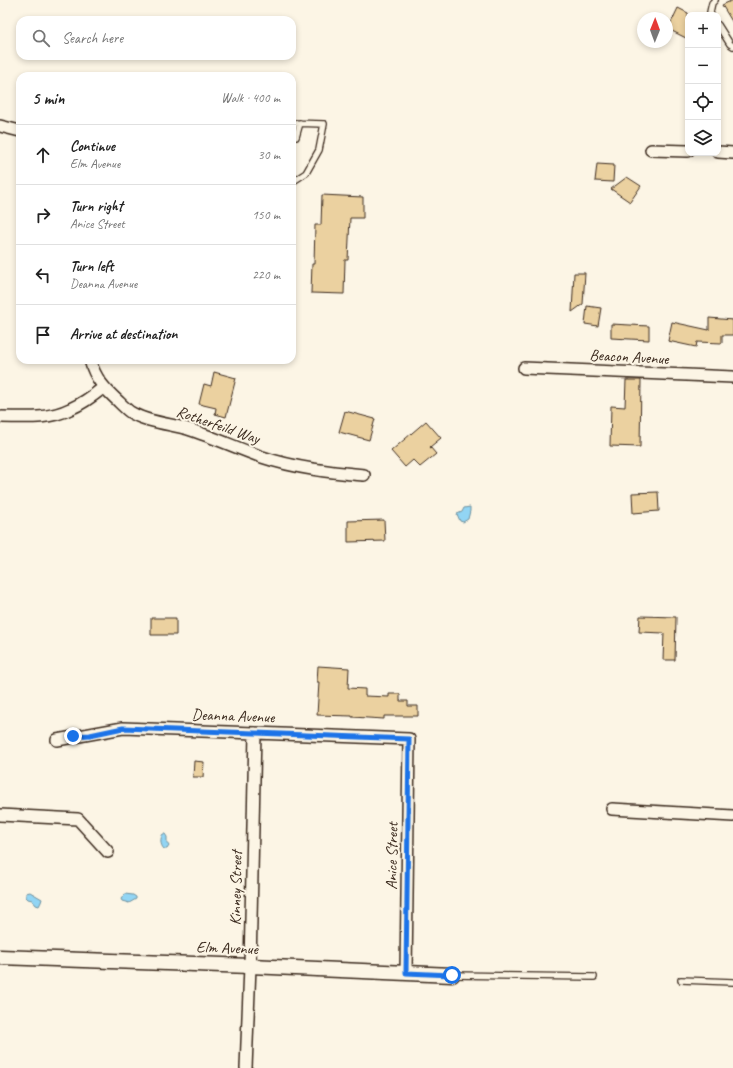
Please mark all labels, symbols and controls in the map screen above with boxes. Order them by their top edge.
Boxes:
north arrow [637,12,673,48]
map controls [685,12,721,156]
button: + [685,12,721,48]
search box [16,16,296,60]
icon: search [30,27,52,49]
text: Search here [62,29,123,48]
button: − [685,48,721,84]
button: locate [685,84,721,120]
text: 5 min [32,88,64,109]
text: Walk · 400 m [221,90,280,106]
button: layers [685,120,721,156]
text: Continue [70,137,115,156]
icon: ahead [32,144,54,166]
text: 30 m [258,147,280,163]
text: Elm Avenue [70,156,120,172]
text: Turn right [70,197,123,216]
icon: right [32,204,54,226]
text: 150 m [252,207,280,223]
text: Anice Street [70,216,125,232]
text: Turn left [70,257,113,276]
icon: left [32,264,54,286]
text: 220 m [252,267,280,283]
text: Deanna Avenue [70,276,137,292]
icon: arrive [32,324,54,346]
text: Arrive at destination [70,325,177,344]
street label: Beacon Avenue [589,345,671,369]
street label: Rotherfeild Way [174,401,264,449]
street label: Deanna Avenue [191,705,276,727]
route end [64,727,82,745]
street label: Anice Street [381,820,403,890]
street label: Kinney Street [225,848,247,926]
street label: Elm Avenue [196,937,260,959]
route start [443,966,461,984]

